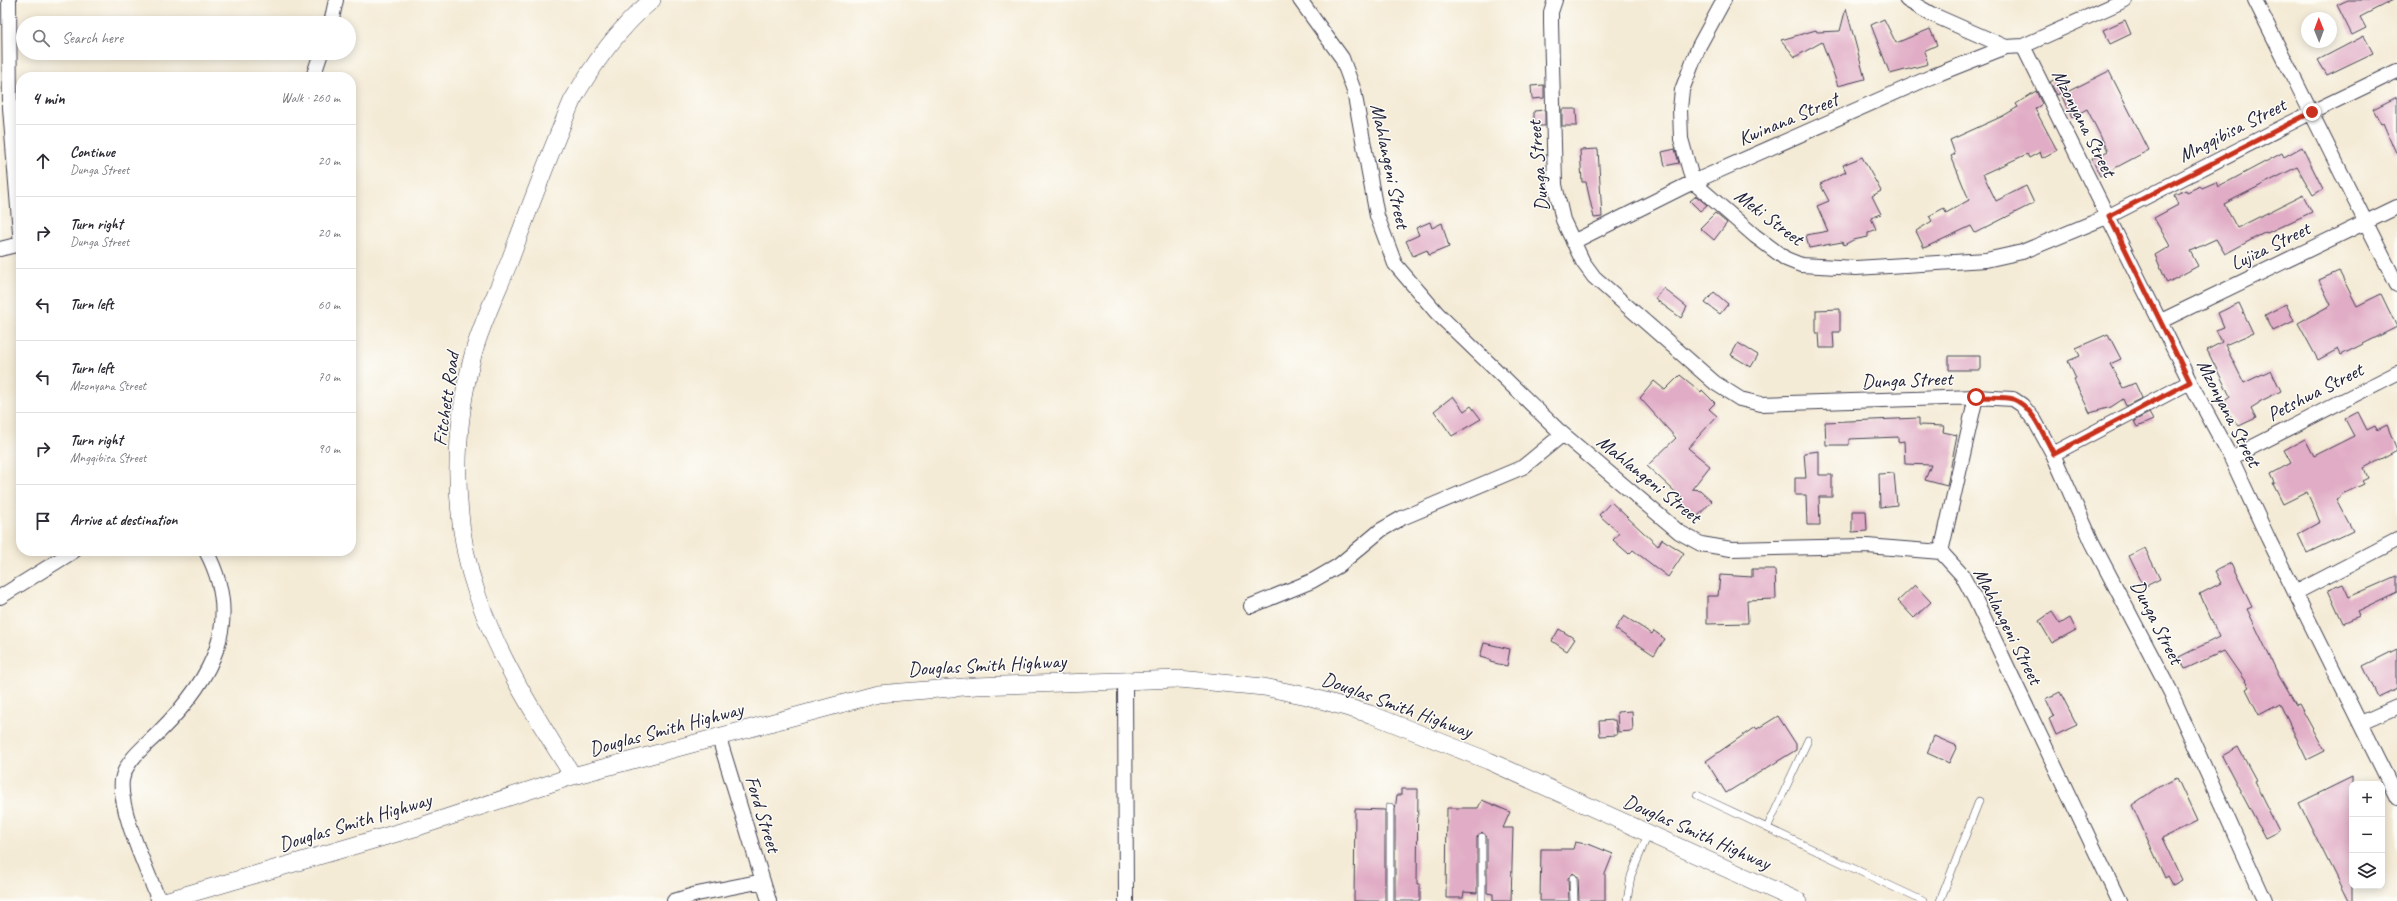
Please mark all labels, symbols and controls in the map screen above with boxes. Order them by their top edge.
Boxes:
north arrow [2301,12,2337,48]
search box [16,16,356,60]
icon: search [30,27,52,49]
text: Search here [62,29,123,48]
street label: Mzonyana Street [2046,65,2123,183]
street label: Kwinana Street [1734,85,1845,151]
text: 4 min [32,88,65,109]
text: Walk · 260 m [281,90,340,106]
street label: Mngqibisa Street [2174,91,2292,168]
street label: Mahlangeni Street [1365,101,1416,233]
route end [2303,103,2321,121]
street label: Dunga Street [1521,117,1554,212]
text: Continue [70,143,115,162]
icon: ahead [32,150,54,172]
text: 20 m [318,153,340,169]
text: Dunga Street [70,162,129,178]
street label: Meki Street [1730,183,1810,252]
text: Turn right [70,215,123,234]
street label: Lujiza Street [2226,215,2316,276]
icon: right [32,222,54,244]
text: 20 m [318,225,340,241]
text: Dunga Street [70,234,129,250]
icon: left [32,294,54,316]
text: Turn left [70,295,113,314]
text: 60 m [318,297,340,313]
street label: Fitchett Road [427,347,465,448]
street label: Mzonyana Street [2191,355,2268,473]
street label: Petshwa Street [2263,356,2369,427]
text: Turn left [70,359,113,378]
icon: left [32,366,54,388]
street label: Dunga Street [1861,366,1955,394]
text: 70 m [318,369,340,385]
text: Mzonyana Street [70,378,146,394]
route start [1967,388,1985,406]
street label: Mahlangeni Street [1592,429,1708,530]
text: Turn right [70,431,123,450]
icon: right [32,438,54,460]
text: 90 m [318,441,340,457]
text: Mngqibisa Street [70,450,146,466]
icon: arrive [32,510,54,532]
text: Arrive at destination [70,511,177,530]
street label: Mahlangeni Street [1968,564,2049,690]
street label: Dunga Street [2125,576,2190,670]
street label: Douglas Smith Highway [907,648,1069,682]
street label: Douglas Smith Highway [1318,666,1478,745]
street label: Douglas Smith Highway [586,696,748,762]
street label: Ford Street [740,773,787,858]
map controls [2349,781,2385,889]
button: + [2349,781,2385,817]
street label: Douglas Smith Highway [276,786,436,857]
street label: Douglas Smith Highway [1620,788,1776,877]
button: − [2349,817,2385,853]
button: layers [2349,853,2385,889]

